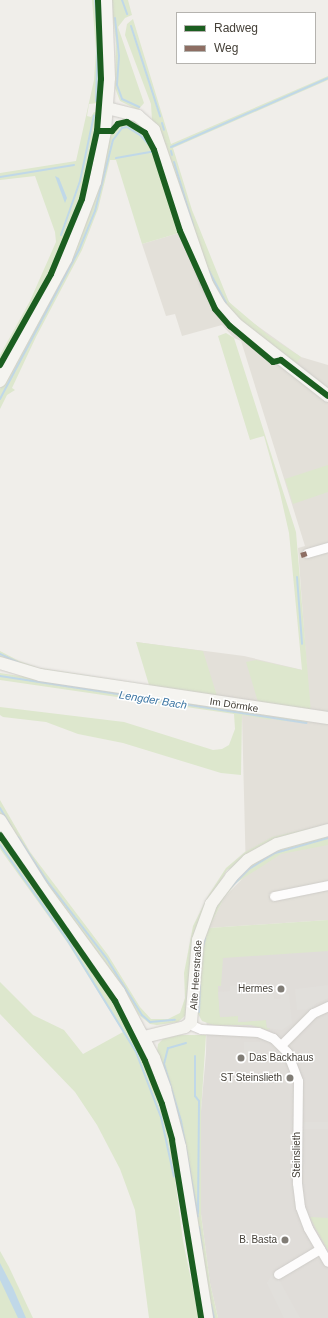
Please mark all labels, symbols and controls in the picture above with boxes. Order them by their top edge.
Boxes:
legend [176,12,316,64]
text: Radweg [214,21,258,35]
text: Weg [214,41,238,55]
water label: Lengder Bach [118,688,188,712]
street label: Im Dörmke [209,695,259,715]
street label: Alte Heerstraße [188,940,204,1010]
place label: Hermes [238,983,273,995]
marker: Hermes [276,984,286,994]
place label: Das Backhaus [249,1052,313,1064]
marker: Das Backhaus [236,1053,246,1063]
place label: ST Steinslieth [220,1072,282,1084]
marker: ST Steinslieth [285,1073,295,1083]
street label: Steinslieth [291,1132,303,1178]
place label: B. Basta [239,1234,277,1246]
marker: B. Basta [280,1235,290,1245]

